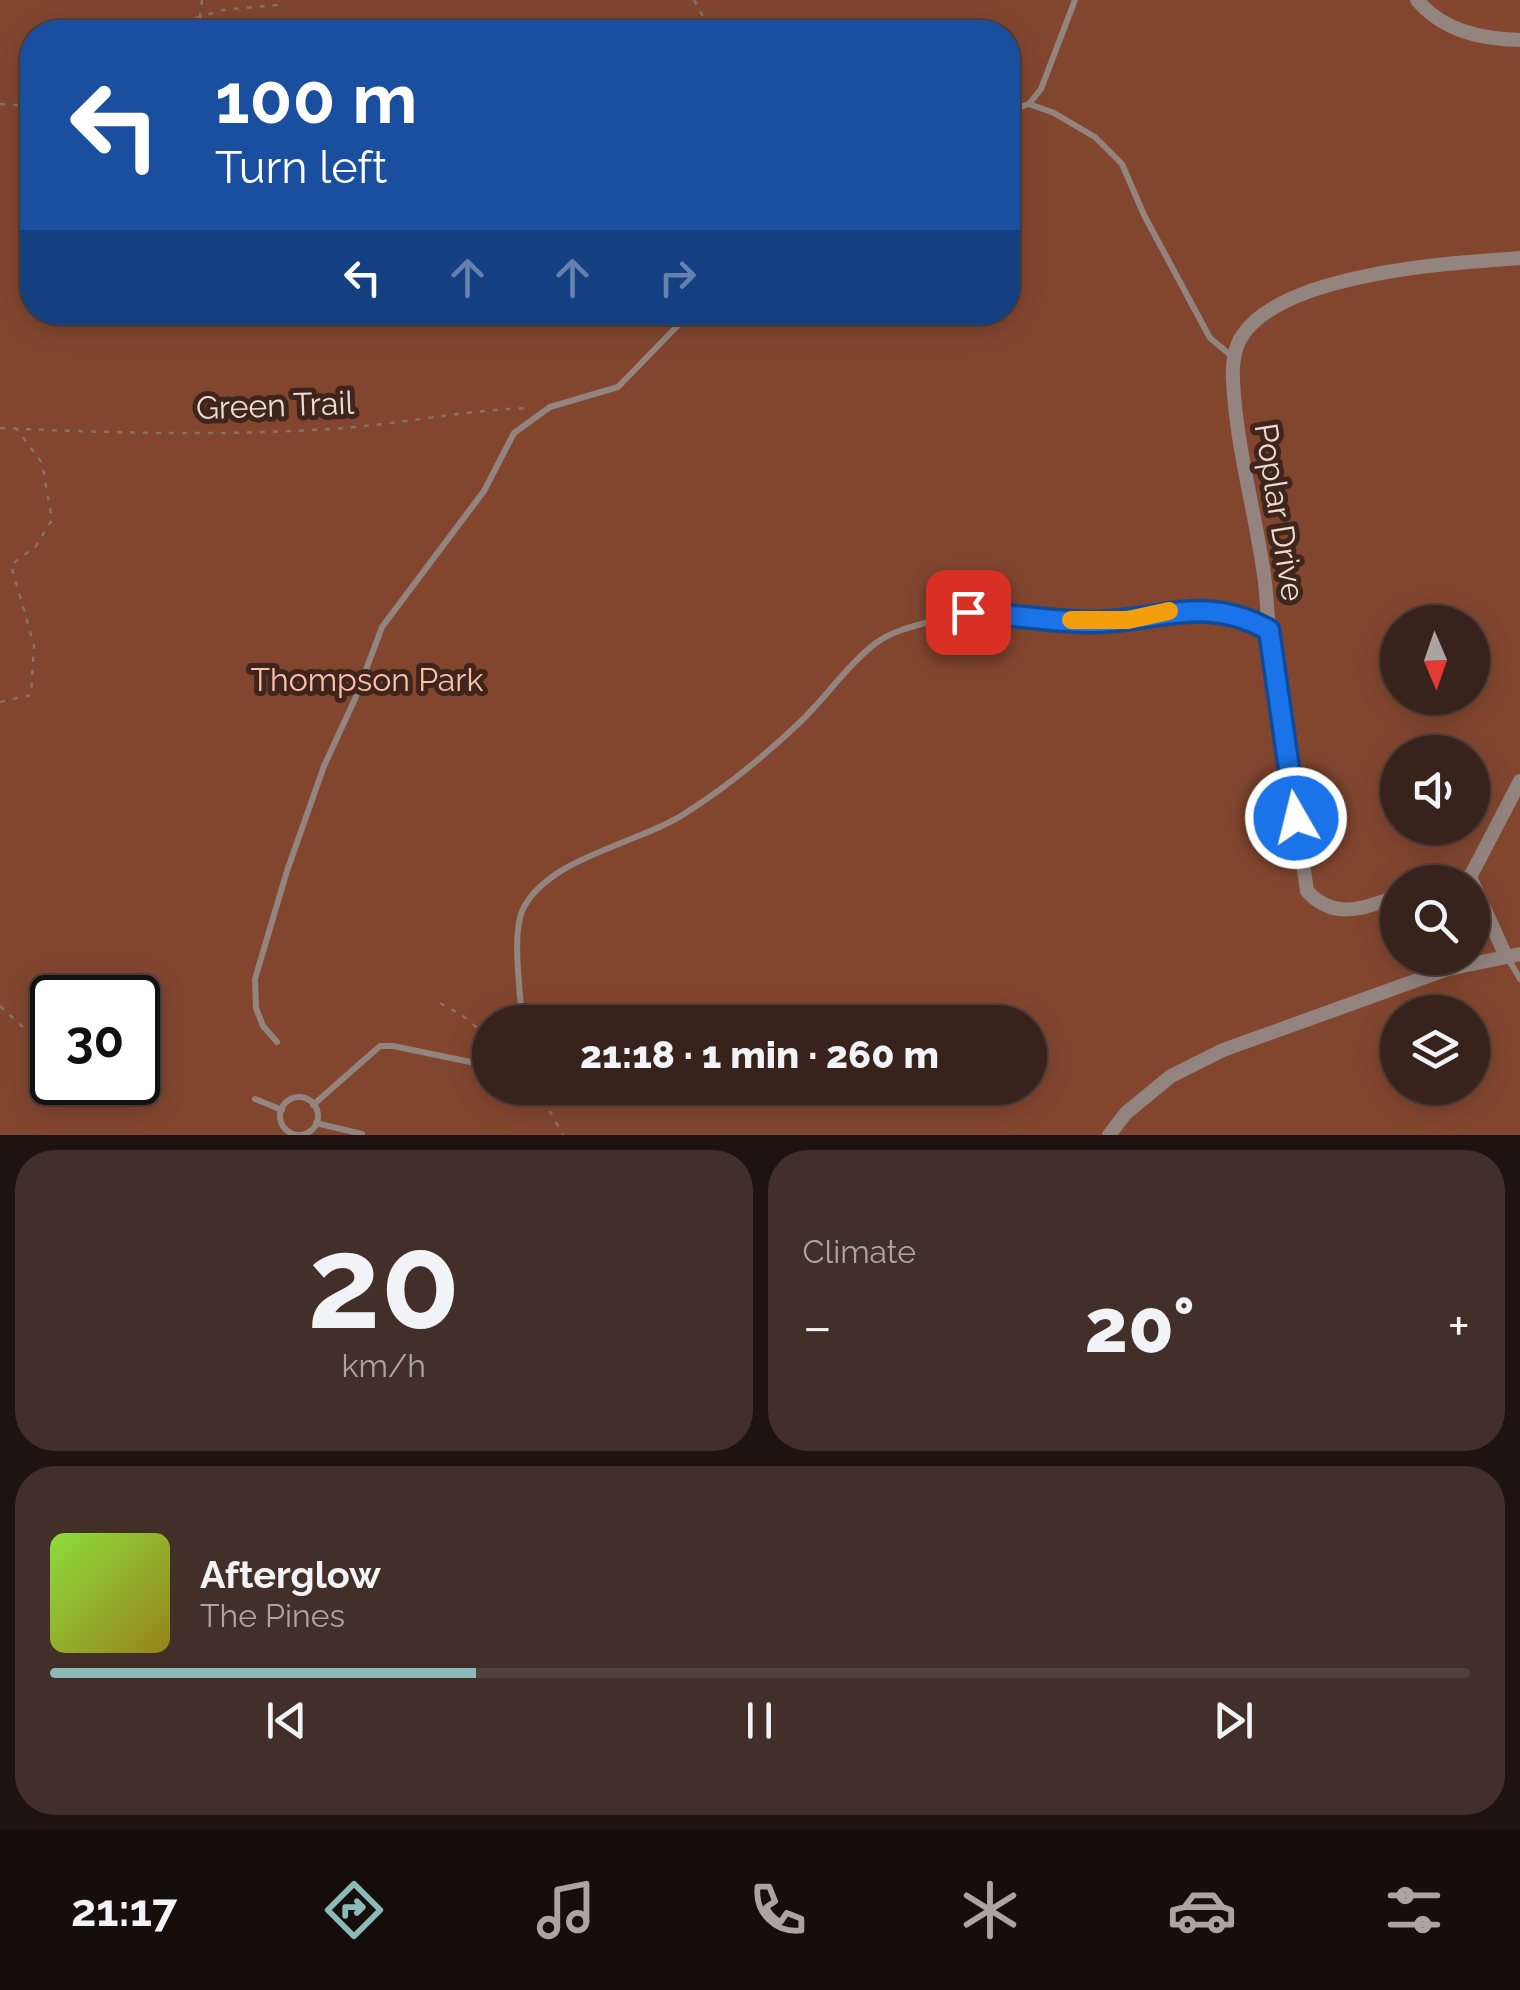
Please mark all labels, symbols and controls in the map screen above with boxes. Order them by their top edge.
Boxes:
text: 100 m [215,57,418,139]
icon: left [50,60,180,190]
text: Turn left [215,141,387,194]
icon: left [335,250,390,305]
icon: ahead [440,250,495,305]
icon: ahead [545,250,600,305]
icon: right [650,250,705,305]
street label: Green Trail [195,384,355,426]
street label: Poplar Drive [1248,420,1312,604]
pin [926,570,1011,655]
icon: arrive [941,585,996,640]
north arrow [1380,605,1490,715]
map controls [1380,605,1490,1105]
park label: Thompson Park [250,661,484,698]
button: sound [1380,735,1490,845]
position arrow [1244,766,1348,870]
button: search [1380,865,1490,975]
speed limit sign: 30 [30,975,160,1105]
button: layers [1380,995,1490,1105]
text: 21:18 · 1 min · 260 m [580,1032,939,1077]
text: 20 [307,1206,460,1358]
text: Climate [803,1233,916,1270]
text: 20° [1084,1281,1195,1370]
text: − [803,1294,832,1359]
text: + [1447,1294,1470,1359]
text: km/h [342,1347,426,1384]
text: Afterglow [200,1552,381,1597]
text: The Pines [200,1597,345,1634]
icon: previous [259,1693,314,1748]
icon: pause [732,1693,787,1748]
icon: next [1206,1693,1261,1748]
icon: directions [319,1875,389,1945]
icon: music [531,1875,601,1945]
icon: phone [743,1875,813,1945]
icon: climate [955,1875,1025,1945]
icon: car [1167,1875,1237,1945]
icon: filters [1379,1875,1449,1945]
text: 21:17 [71,1884,177,1937]

